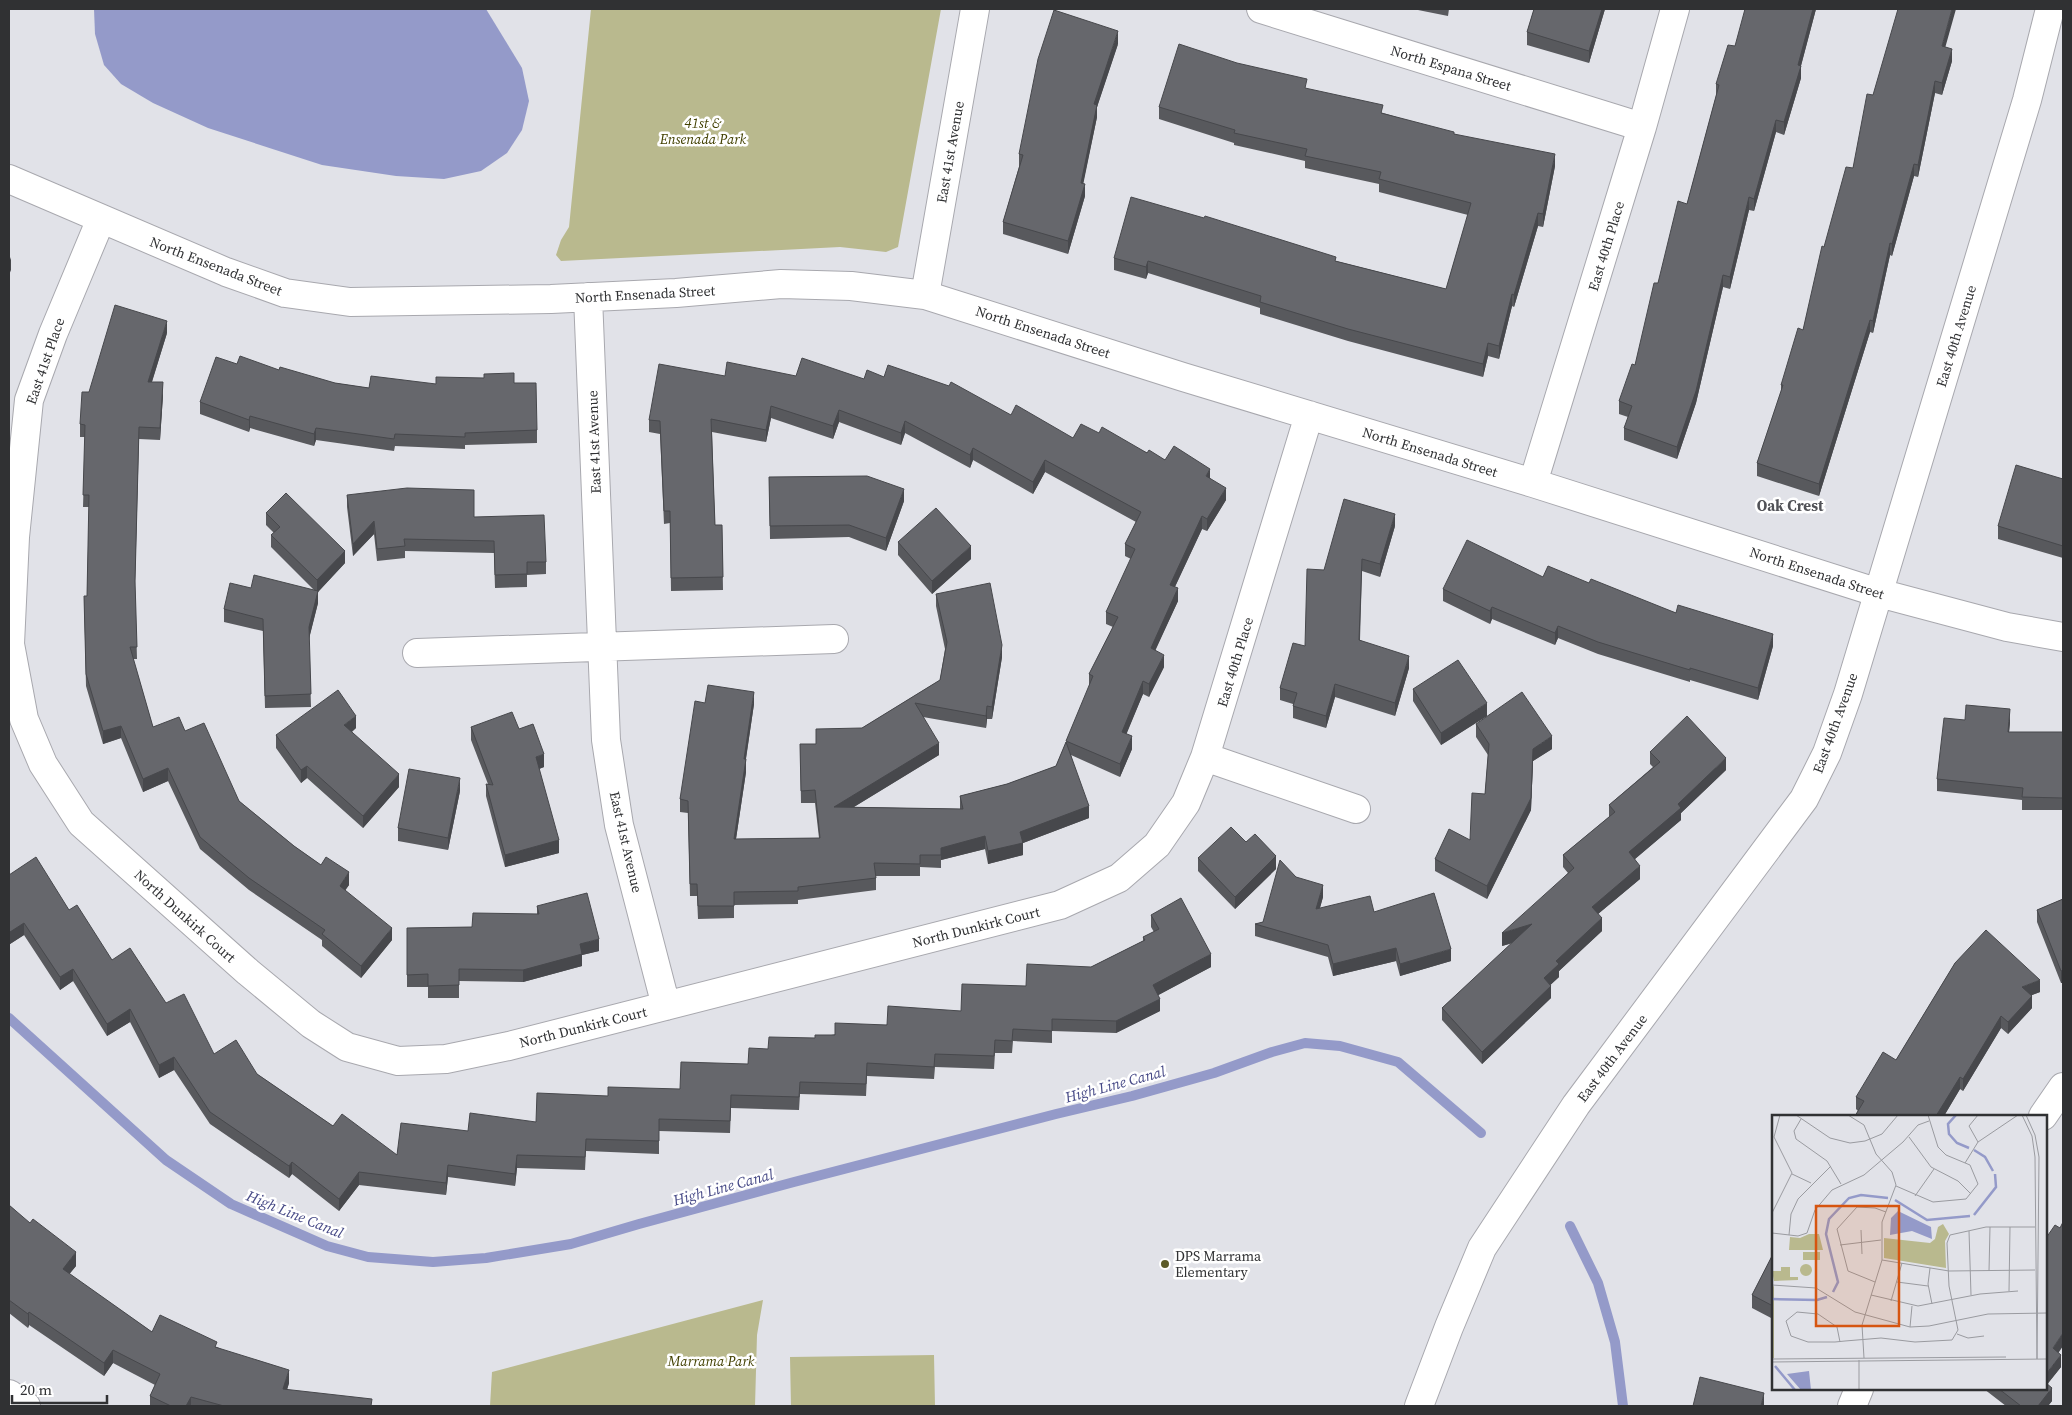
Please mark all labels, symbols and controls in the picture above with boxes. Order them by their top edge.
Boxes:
street label: North Espana Street [1388,40,1514,96]
street label: East 41st Avenue [931,99,969,205]
park label: 41st & Ensenada Park [659,113,747,149]
street label: East 40th Place [1583,199,1629,293]
street label: North Ensenada Street [147,232,286,301]
street label: North Ensenada Street [574,280,716,308]
street label: East 40th Avenue [1931,283,1981,389]
street label: North Ensenada Street [973,301,1113,363]
street label: East 41st Place [21,315,69,407]
street label: East 41st Avenue [582,390,606,494]
street label: North Ensenada Street [1360,422,1500,482]
district label: Oak Crest [1757,495,1824,516]
street label: North Ensenada Street [1747,542,1887,604]
street label: East 40th Place [1212,615,1258,709]
street label: East 40th Avenue [1808,670,1862,776]
street label: East 41st Avenue [605,789,647,895]
street label: North Dunkirk Court [130,865,241,967]
street label: North Dunkirk Court [910,901,1042,953]
street label: North Dunkirk Court [517,1001,649,1053]
street label: East 40th Avenue [1572,1010,1652,1106]
water label: High Line Canal [1062,1060,1168,1108]
inset map [1772,1115,2047,1390]
water label: High Line Canal [670,1163,776,1211]
water label: High Line Canal [242,1185,347,1243]
place label: DPS Marrama Elementary [1175,1246,1262,1282]
marker: DPS Marrama Elementary [1159,1258,1171,1270]
park label: Marrama Park [667,1351,755,1371]
scale bar [12,1372,108,1404]
text: 20 m [20,1379,52,1400]

